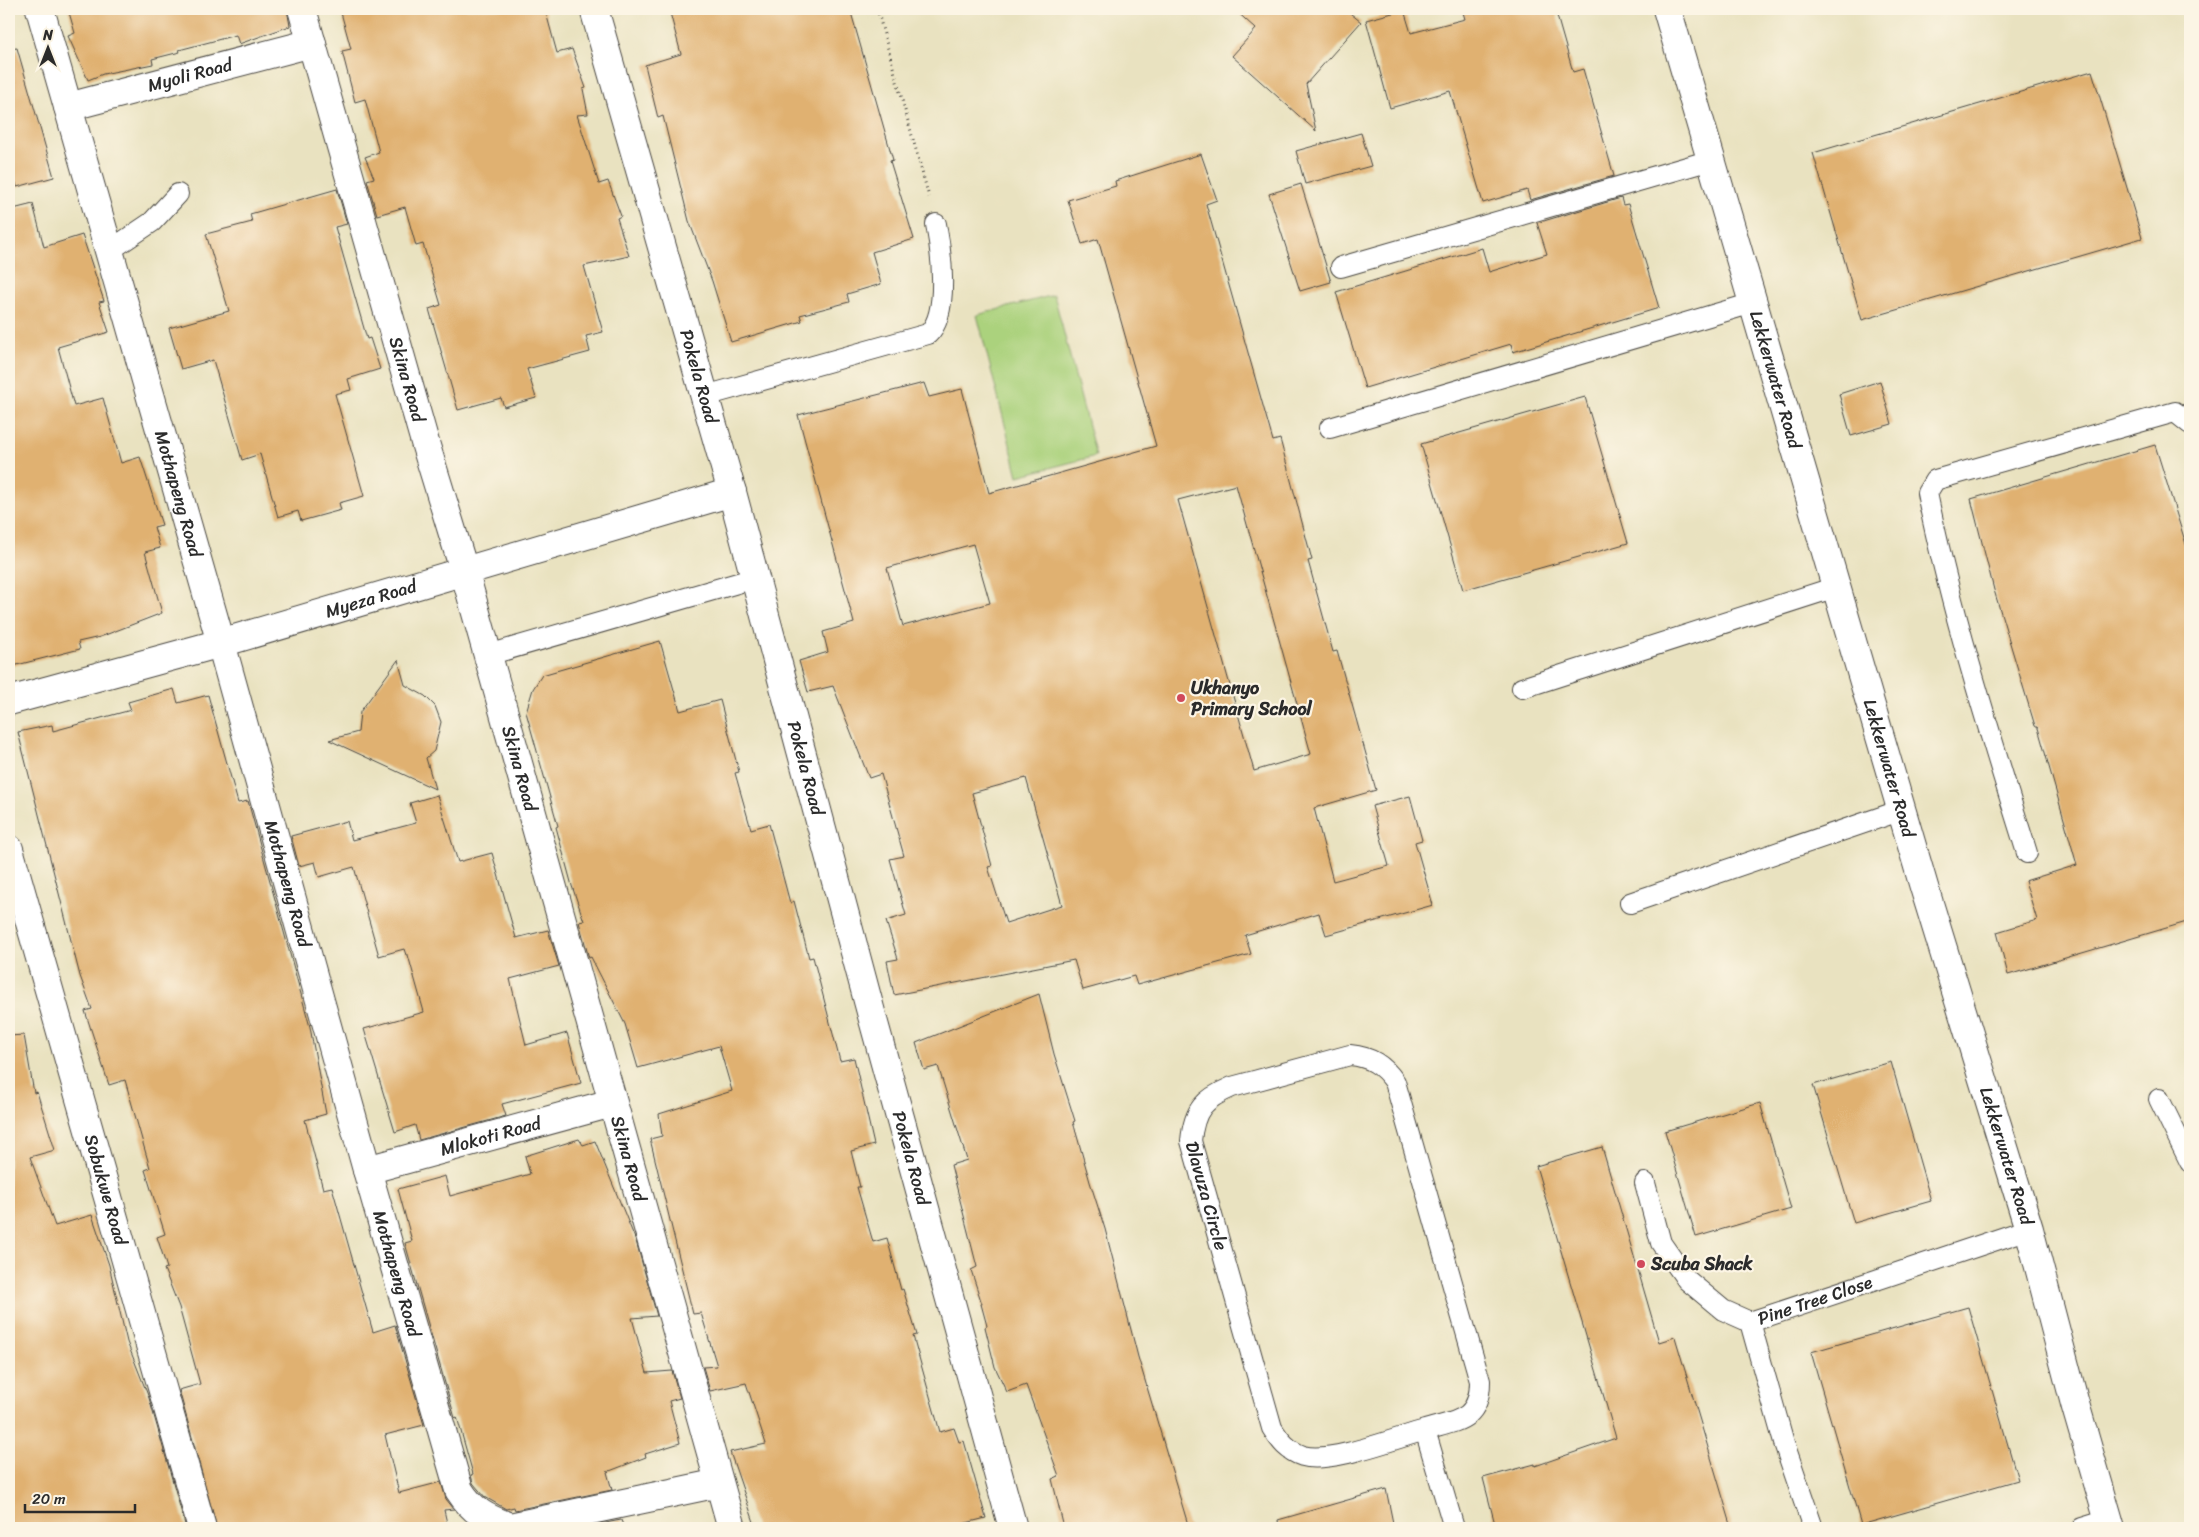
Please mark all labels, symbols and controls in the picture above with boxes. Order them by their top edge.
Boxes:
north arrow [22,22,72,72]
text: N [42,23,53,48]
street label: Myoli Road [144,48,237,101]
street label: Lekkerwater Road [1740,306,1811,454]
street label: Pokela Road [670,326,728,429]
street label: Skina Road [380,333,435,427]
street label: Mothapeng Road [145,426,212,562]
street label: Myeza Road [321,570,422,627]
place label: Ukhanyo Primary School [1191,672,1313,725]
marker: Ukhanyo Primary School [1175,692,1187,704]
street label: Lekkerwater Road [1854,695,1925,843]
street label: Pokela Road [778,717,834,820]
street label: Skina Road [492,722,547,816]
street label: Mothapeng Road [255,816,321,952]
street label: Lekkerwater Road [1970,1083,2043,1230]
street label: Mlokoti Road [436,1107,546,1165]
street label: Pokela Road [883,1107,940,1210]
street label: Skina Road [601,1112,656,1206]
street label: Sobukwe Road [75,1130,137,1250]
street label: Dlavuza Circle [1176,1138,1237,1254]
street label: Mothapeng Road [363,1206,431,1342]
place label: Scuba Shack [1650,1248,1753,1280]
marker: Scuba Shack [1635,1258,1647,1270]
street label: Pine Tree Close [1753,1266,1877,1334]
scale bar [25,1482,135,1514]
text: 20 m [32,1486,66,1512]

